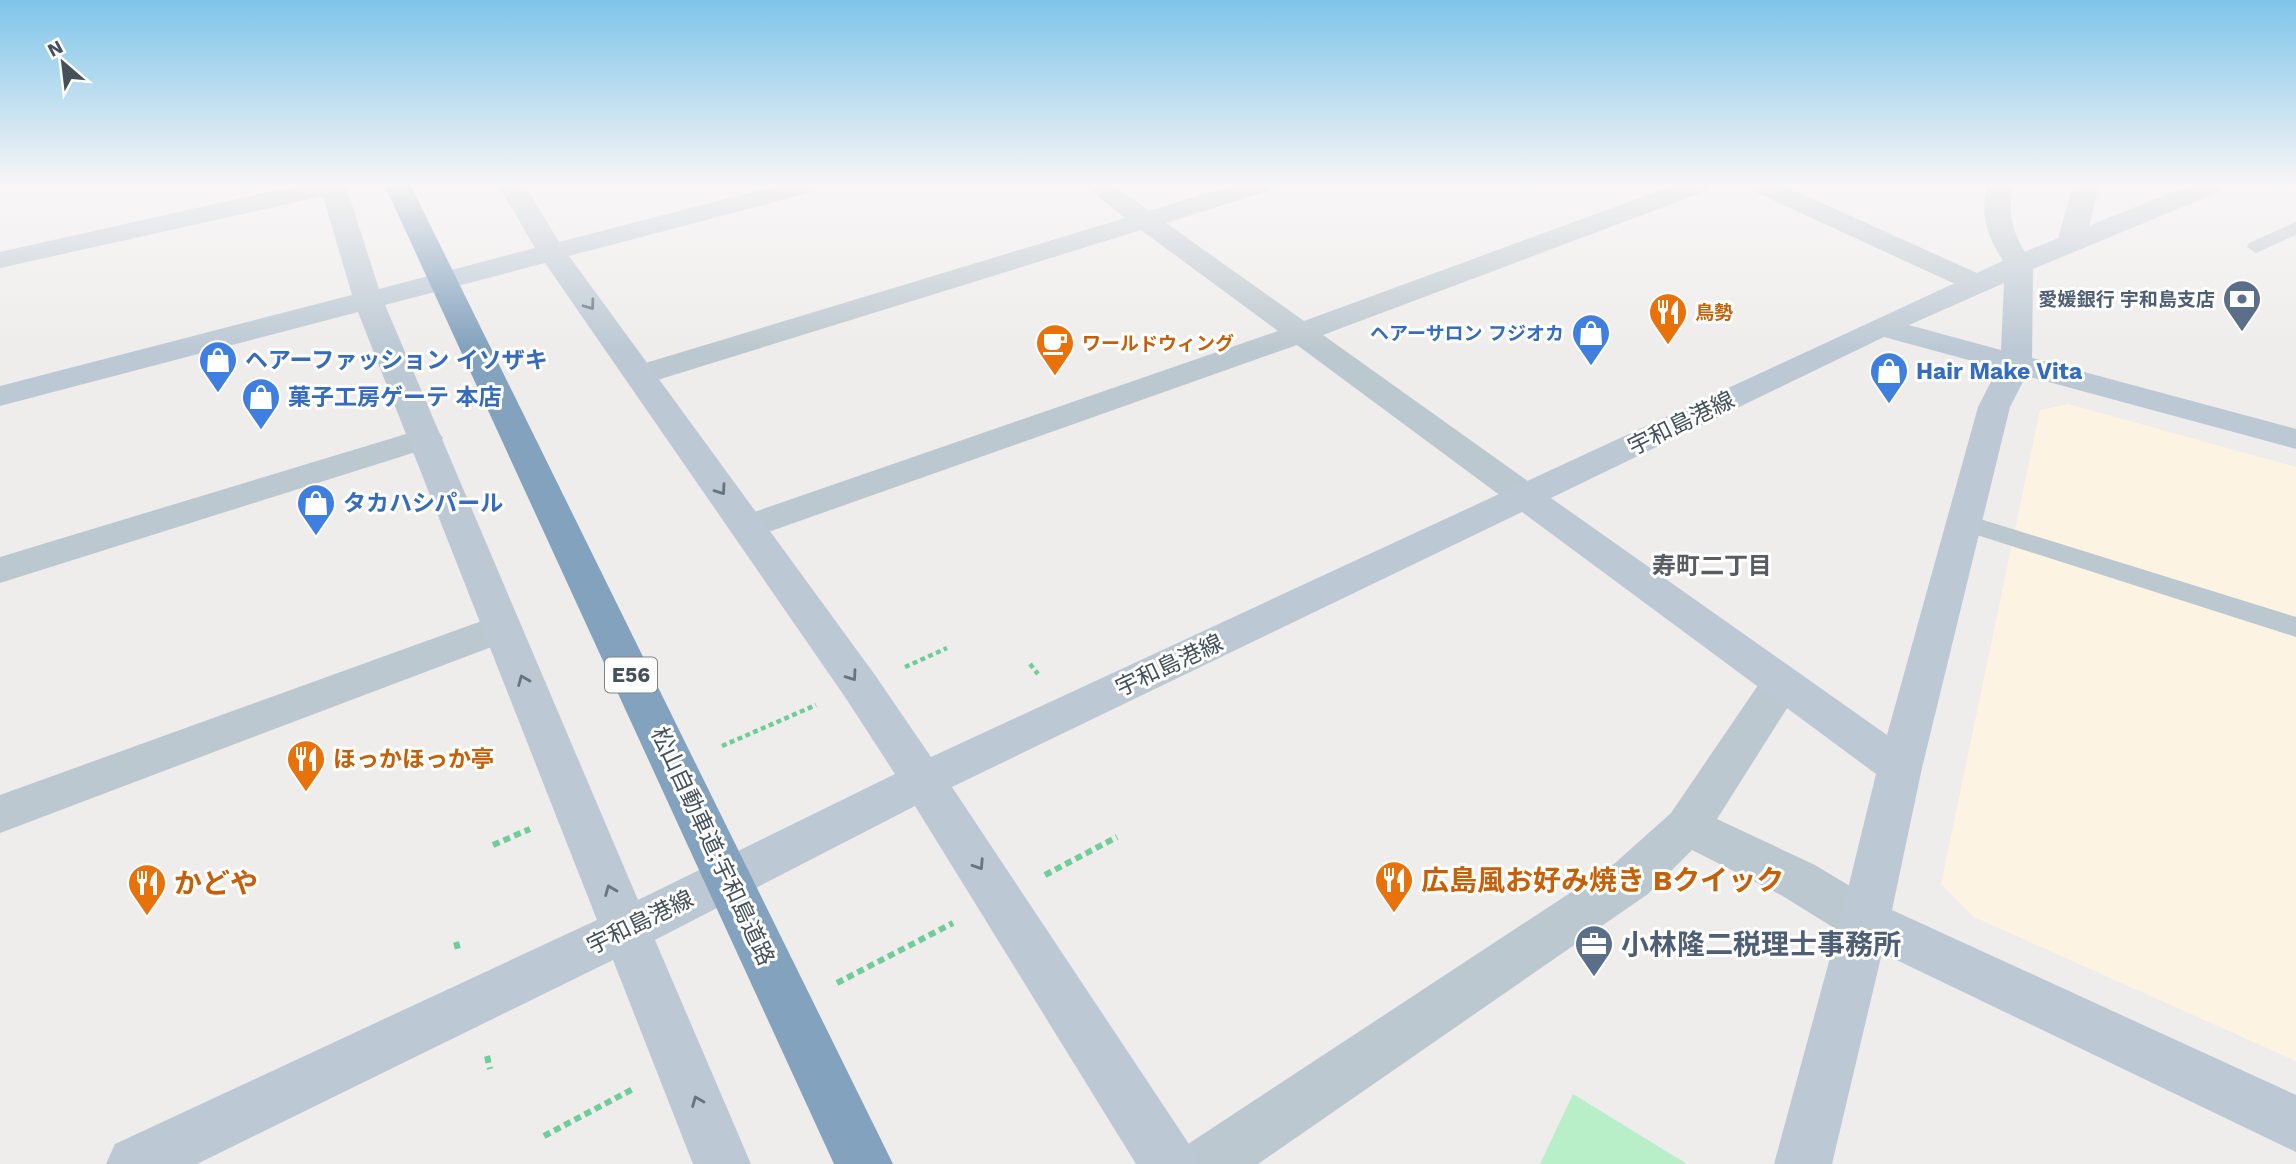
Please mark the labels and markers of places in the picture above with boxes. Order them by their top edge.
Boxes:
bank icon: 愛媛銀行 宇和島支店 [2221,278,2263,333]
place label: 愛媛銀行 宇和島支店 [2039,288,2215,311]
restaurant icon: 鳥勢 [1647,291,1689,346]
place label: 鳥勢 [1695,301,1733,324]
shop icon: ヘアーサロン フジオカ [1570,312,1612,367]
cafe icon: ワールドウィング [1034,322,1076,377]
place label: ヘアーサロン フジオカ [1370,322,1564,345]
place label: ワールドウィング [1082,332,1234,355]
shop icon: ヘアーファッション イソザキ [197,339,239,394]
place label: ヘアーファッション イソザキ [245,347,548,374]
shop icon: Hair Make Vita [1868,350,1910,405]
place label: Hair Make Vita [1916,358,2083,385]
shop icon: 菓子工房ゲーテ 本店 [240,376,282,431]
place label: 菓子工房ゲーテ 本店 [288,384,502,411]
shop icon: タカハシパール [295,482,337,537]
place label: タカハシパール [343,490,503,517]
restaurant icon: ほっかほっか亭 [285,738,327,793]
place label: ほっかほっか亭 [333,746,494,773]
restaurant icon: 広島風お好み焼き Bクイック [1373,859,1415,914]
restaurant icon: かどや [126,862,168,917]
place label: 広島風お好み焼き Bクイック [1421,864,1784,897]
place label: かどや [174,867,258,900]
office icon: 小林隆二税理士事務所 [1573,923,1615,978]
place label: 小林隆二税理士事務所 [1621,928,1901,961]

